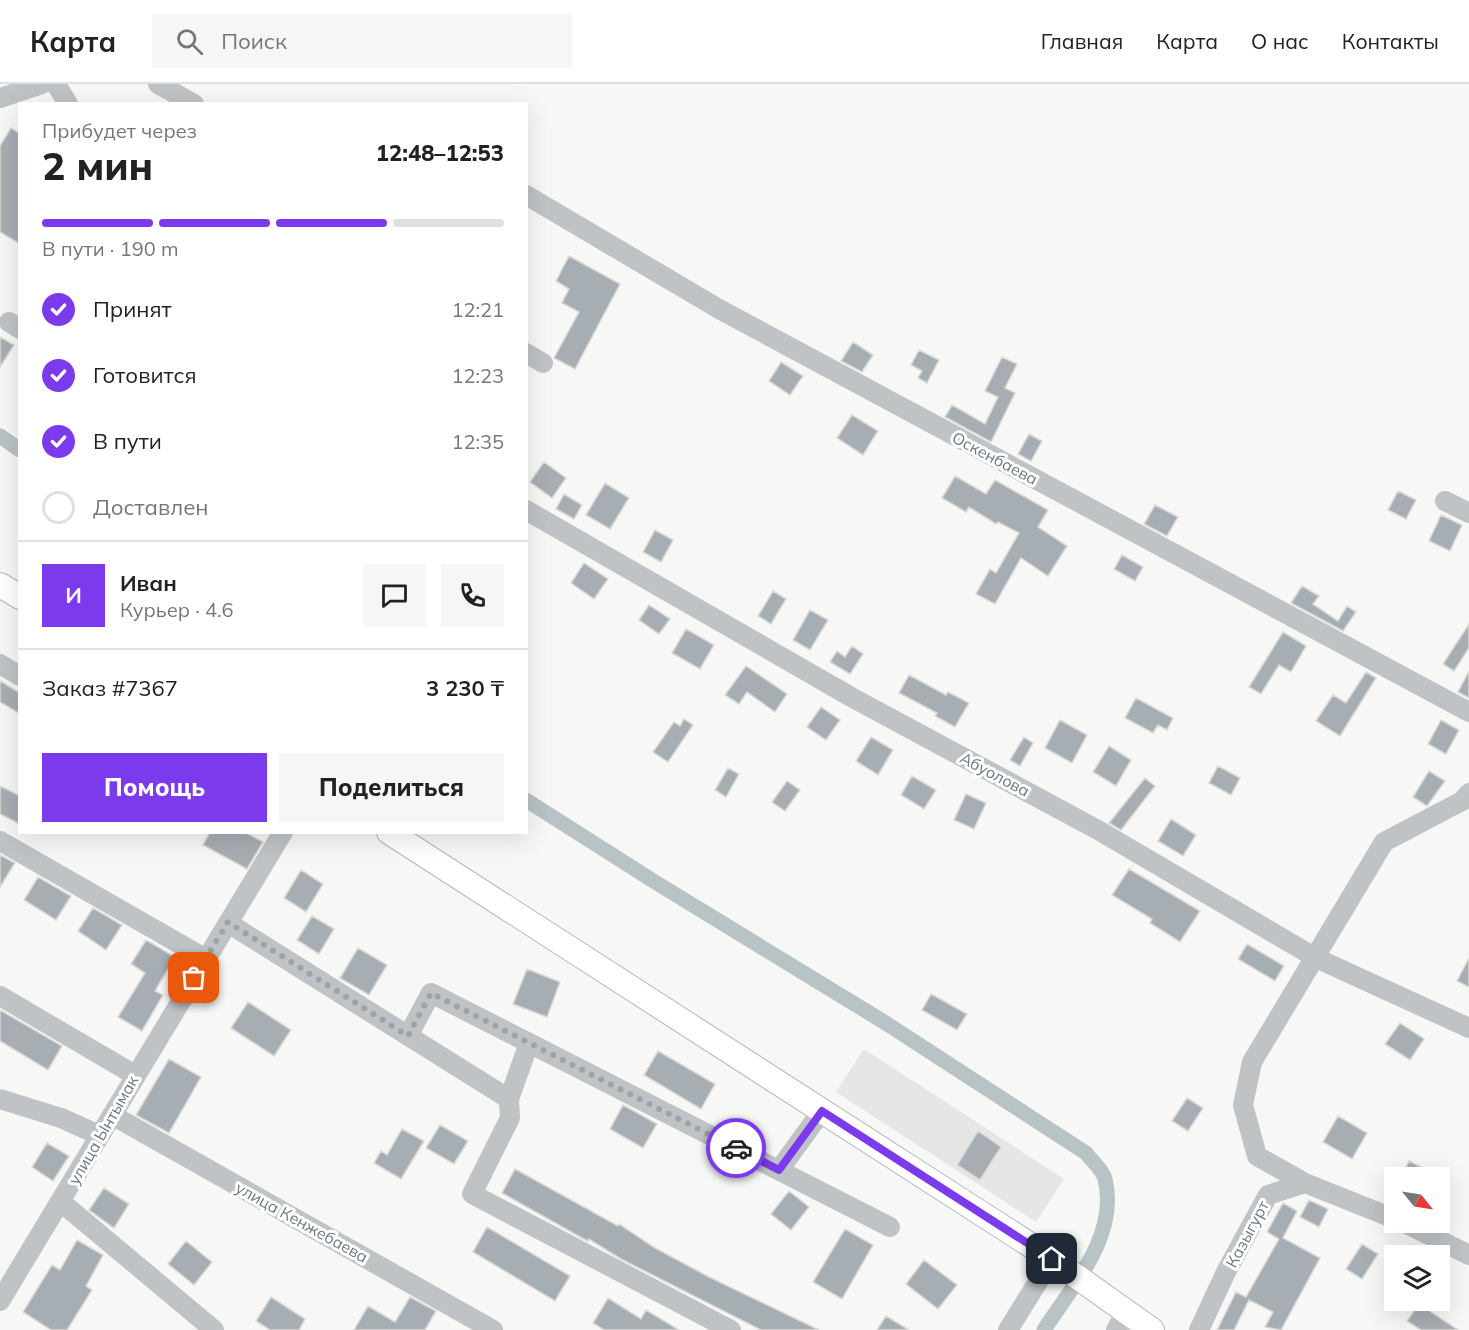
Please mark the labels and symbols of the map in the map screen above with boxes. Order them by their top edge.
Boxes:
street label: Оскенбаева [949,427,1041,489]
street label: Абуолова [957,747,1033,801]
pin [168,952,219,1003]
street label: улица Ынтымак [64,1072,143,1188]
courier [706,1118,766,1178]
north arrow [1384,1167,1450,1233]
street label: улица Кенжебаева [232,1177,372,1267]
street label: Казыгурт [1221,1196,1273,1271]
pin [1026,1233,1077,1284]

